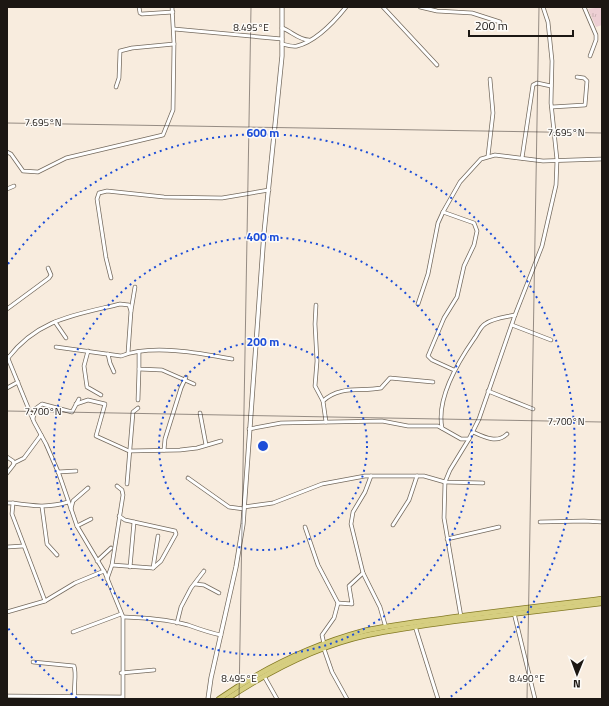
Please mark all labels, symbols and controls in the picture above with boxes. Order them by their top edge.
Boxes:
scale bar [469,12,573,38]
text: 200 m [475,16,508,35]
text: 8.495°E [233,20,269,35]
text: 7.695°N [25,115,61,130]
text: 600 m [247,123,279,142]
text: 7.695°N [548,125,584,140]
text: 400 m [247,227,279,246]
text: 200 m [247,332,279,351]
text: 7.700°N [25,404,61,419]
text: 7.700°N [548,414,584,429]
centre of rings [256,439,270,453]
north arrow [557,654,597,694]
text: 8.495°E [221,671,257,686]
text: 8.490°E [509,671,545,686]
text: N [573,676,581,692]

